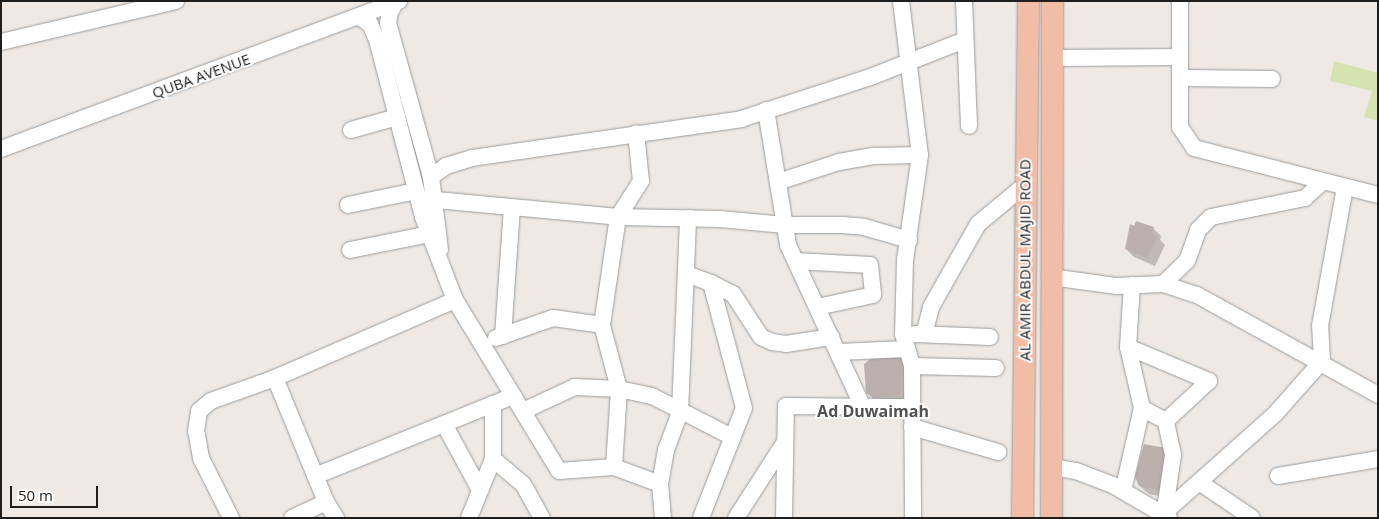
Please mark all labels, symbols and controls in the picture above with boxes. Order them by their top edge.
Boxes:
street label: QUBA AVENUE [150,50,252,102]
street label: AL AMIR ABDUL MAJID ROAD [1016,159,1034,361]
district label: Ad Duwaimah [817,401,929,421]
scale bar [12,476,100,508]
text: 50 m [18,485,53,505]

